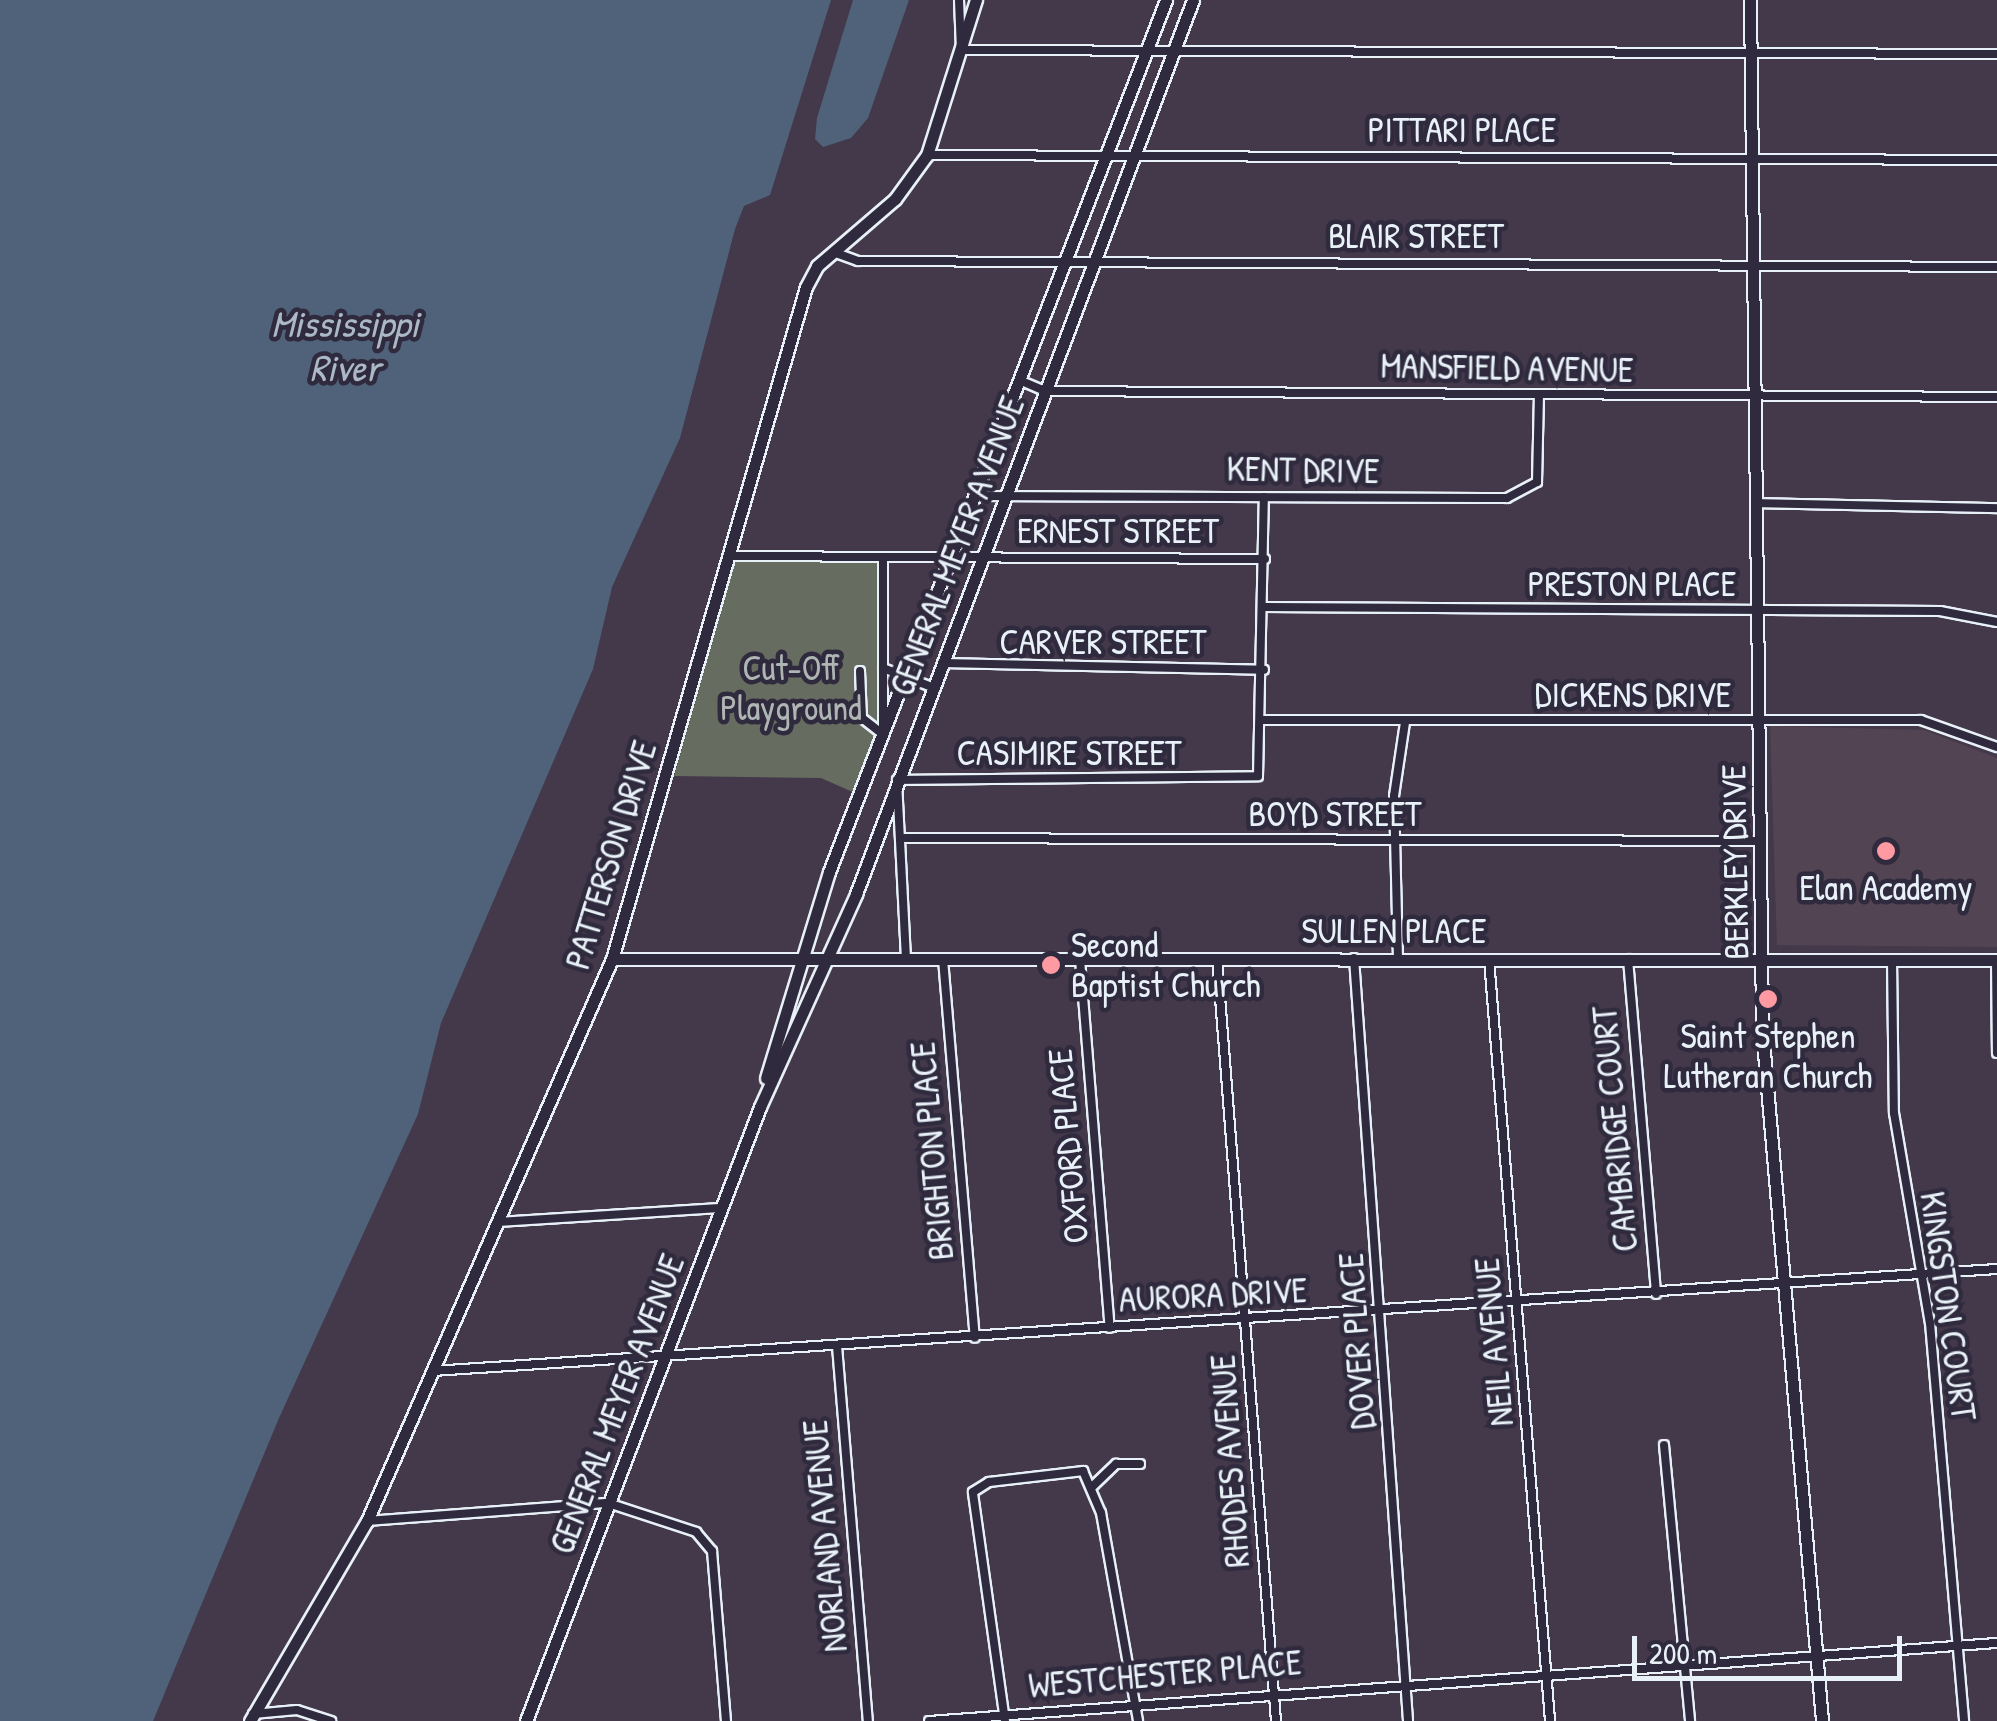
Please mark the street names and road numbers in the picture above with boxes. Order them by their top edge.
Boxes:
street label: PITTARI PLACE [1368,109,1556,151]
street label: BLAIR STREET [1328,215,1504,257]
street label: MANSFIELD AVENUE [1380,345,1634,391]
street label: GENERAL MEYER AVENUE [881,390,1033,702]
street label: KENT DRIVE [1226,448,1380,492]
street label: ERNEST STREET [1017,510,1219,552]
street label: PRESTON PLACE [1528,563,1736,605]
street label: CARVER STREET [1000,621,1206,663]
street label: DICKENS DRIVE [1535,674,1731,716]
street label: CASIMIRE STREET [957,732,1181,774]
street label: PATTERSON DRIVE [556,736,666,974]
street label: BERKLEY DRIVE [1712,764,1758,960]
street label: BOYD STREET [1248,793,1422,835]
street label: SULLEN PLACE [1301,910,1487,952]
street label: CAMBRIDGE COURT [1583,1005,1647,1253]
street label: BRIGHTON PLACE [902,1040,962,1262]
street label: OXFORD PLACE [1039,1047,1097,1245]
street label: KINGSTON COURT [1911,1189,1985,1423]
street label: GENERAL MEYER AVENUE [541,1248,693,1560]
street label: DOVER PLACE [1330,1251,1384,1431]
street label: NEIL AVENUE [1466,1256,1522,1428]
street label: AURORA DRIVE [1118,1269,1308,1321]
street label: RHODES AVENUE [1202,1353,1258,1569]
street label: NORLAND AVENUE [794,1418,856,1654]
street label: WESTCHESTER PLACE [1027,1641,1303,1707]

